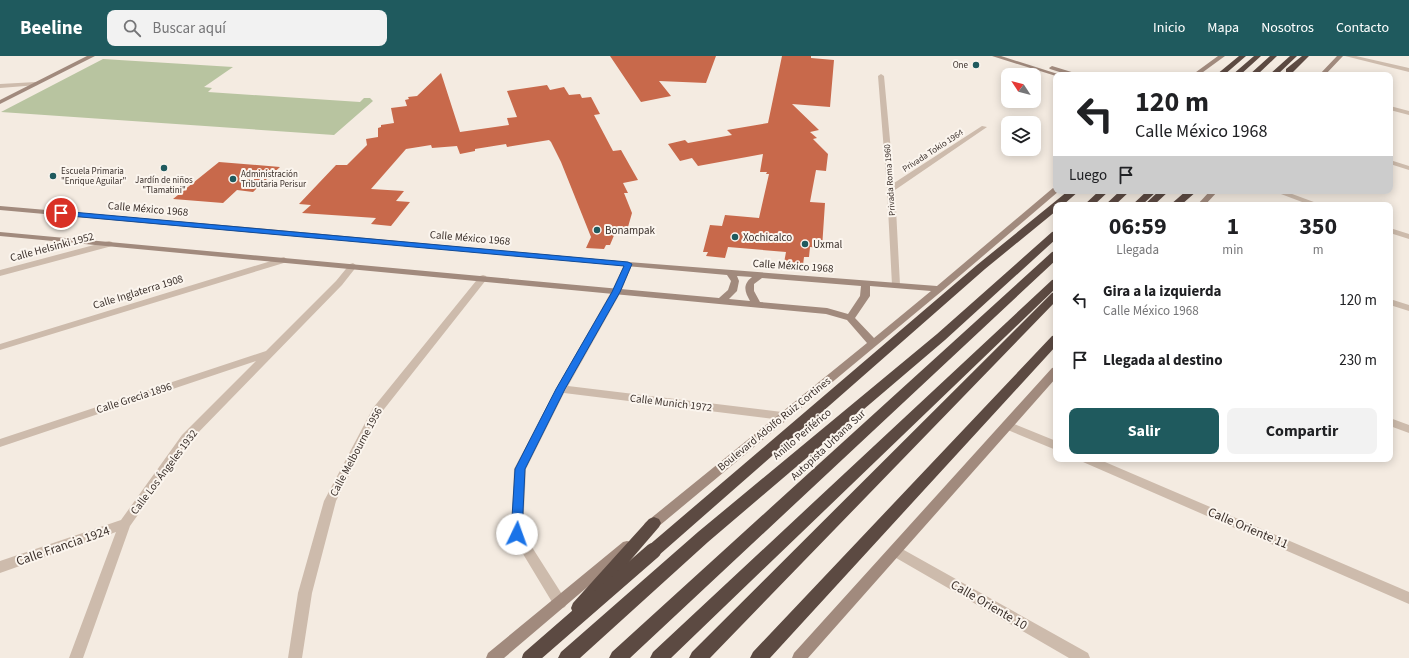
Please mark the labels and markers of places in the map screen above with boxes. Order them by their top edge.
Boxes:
place label: One [953,59,969,72]
marker: One [971,60,981,70]
marker: Jardín de niños "Tlamatini" [159,163,169,173]
place label: Escuela Primaria "Enrique Aguilar" [61,165,126,188]
place label: Administración Tributaria Perisur [241,168,307,191]
marker: Escuela Primaria "Enrique Aguilar" [48,171,58,181]
place label: Jardín de niños "Tlamatini" [135,174,193,197]
marker: Administración Tributaria Perisur [228,174,238,184]
pin [44,196,78,230]
place label: Bonampak [605,223,656,238]
marker: Bonampak [592,225,602,235]
place label: Xochicalco [743,230,792,245]
marker: Xochicalco [730,232,740,242]
place label: Uxmal [813,237,843,252]
marker: Uxmal [800,239,810,249]

